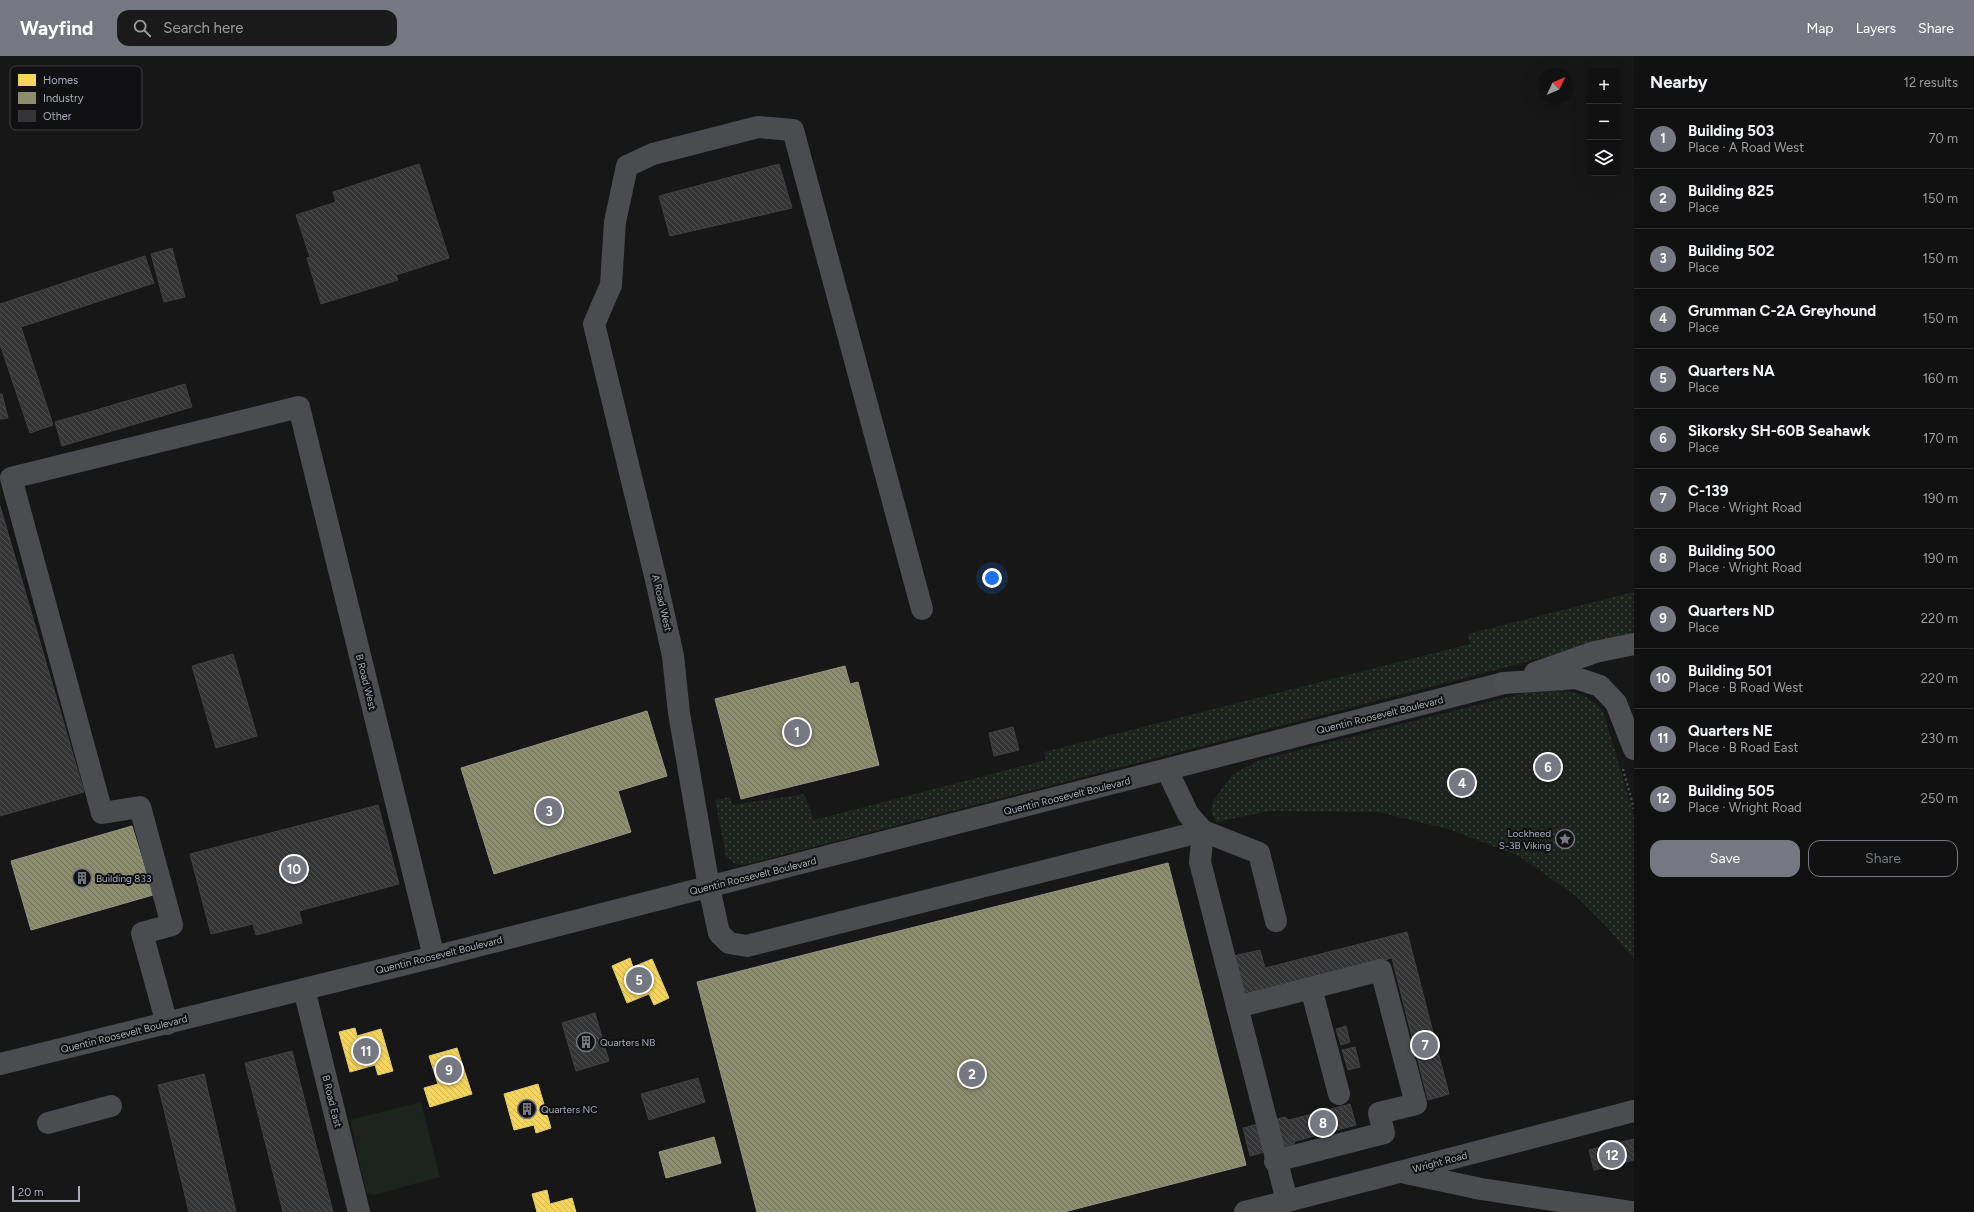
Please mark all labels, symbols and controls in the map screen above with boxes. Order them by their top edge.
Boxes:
search box [117,10,397,46]
text: Wayfind [20,17,93,40]
icon: search [131,17,153,39]
text: Search here [163,19,243,37]
text: Map [1806,20,1834,37]
text: Layers [1856,20,1896,37]
text: Share [1918,20,1954,37]
legend [10,66,142,130]
north arrow [1538,68,1574,104]
map controls [1586,68,1622,176]
button: + [1586,68,1622,104]
text: Nearby [1650,72,1708,92]
text: Homes [43,74,78,87]
text: 12 results [1904,75,1958,90]
text: Industry [43,92,84,105]
button: − [1586,104,1622,140]
text: Other [43,110,72,123]
text: Building 503 [1688,122,1774,140]
text: 1 [1660,131,1666,146]
text: 70 m [1928,131,1958,146]
button: layers [1586,140,1622,176]
text: Place · A Road West [1688,140,1804,155]
text: Building 825 [1688,182,1774,200]
text: 2 [1659,191,1667,206]
text: 150 m [1923,191,1958,206]
text: Place [1688,200,1719,215]
text: Building 502 [1688,242,1774,260]
text: 3 [1659,251,1667,266]
text: 150 m [1923,251,1958,266]
text: Place [1688,260,1719,275]
text: Grumman C-2A Greyhound [1688,302,1876,320]
text: 4 [1659,311,1667,326]
text: 150 m [1923,311,1958,326]
text: Place [1688,320,1719,335]
text: Quarters NA [1688,362,1775,380]
text: 5 [1659,371,1667,386]
text: 160 m [1923,371,1958,386]
text: Place [1688,380,1719,395]
text: Sikorsky SH-60B Seahawk [1688,422,1870,440]
text: 6 [1659,431,1667,446]
text: 170 m [1923,431,1958,446]
text: Place [1688,440,1719,455]
text: C-139 [1688,482,1728,500]
text: 7 [1659,491,1667,506]
text: 190 m [1923,491,1958,506]
text: Place · Wright Road [1688,500,1802,515]
text: Building 500 [1688,542,1775,560]
text: 8 [1659,551,1667,566]
text: 190 m [1923,551,1958,566]
text: Place · Wright Road [1688,560,1802,575]
your location [982,568,1002,588]
street label: A Road West [649,573,675,633]
text: Quarters ND [1688,602,1775,620]
text: 9 [1659,611,1667,626]
text: 220 m [1921,611,1958,626]
text: Place [1688,620,1719,635]
street label: B Road West [353,653,379,712]
text: Building 501 [1688,662,1772,680]
text: 10 [1656,671,1670,686]
text: 220 m [1921,671,1958,686]
text: Place · B Road West [1688,680,1803,695]
street label: Quentin Roosevelt Boulevard [1315,693,1445,737]
pin: 1 [784,717,810,747]
text: Quarters NE [1688,722,1773,740]
text: 11 [1658,731,1668,746]
text: 230 m [1921,731,1958,746]
text: Place · B Road East [1688,740,1798,755]
pin: 6 [1535,752,1561,782]
pin: 4 [1449,768,1475,798]
street label: Quentin Roosevelt Boulevard [1002,774,1132,818]
text: Building 505 [1688,782,1774,800]
text: 12 [1656,791,1670,806]
text: 250 m [1921,791,1958,806]
pin: 3 [536,796,562,826]
text: Place · Wright Road [1688,800,1802,815]
place label: Lockheed S-3B Viking [1499,827,1551,852]
place icon: Lockheed S-3B Viking [1554,828,1576,850]
button: Save [1650,840,1800,877]
button: Share [1808,840,1958,877]
pin: 10 [281,854,307,884]
street label: Quentin Roosevelt Boulevard [688,854,818,898]
building icon: Building 833 [71,867,93,889]
place label: Building 833 [96,872,151,885]
street label: Quentin Roosevelt Boulevard [374,933,504,977]
pin: 5 [626,965,652,995]
street label: Quentin Roosevelt Boulevard [59,1012,189,1056]
pin: 7 [1412,1030,1438,1060]
building icon: Quarters NB [575,1031,597,1053]
pin: 11 [353,1036,379,1066]
place label: Quarters NB [600,1036,655,1049]
pin: 9 [436,1055,462,1085]
pin: 2 [959,1059,985,1089]
street label: B Road East [319,1073,345,1129]
building icon: Quarters NC [516,1098,538,1120]
place label: Quarters NC [541,1103,598,1116]
pin: 8 [1310,1108,1336,1138]
pin: 12 [1599,1140,1625,1170]
street label: Wright Road [1411,1148,1469,1176]
scale bar [12,1184,80,1203]
text: 20 m [18,1186,43,1199]

